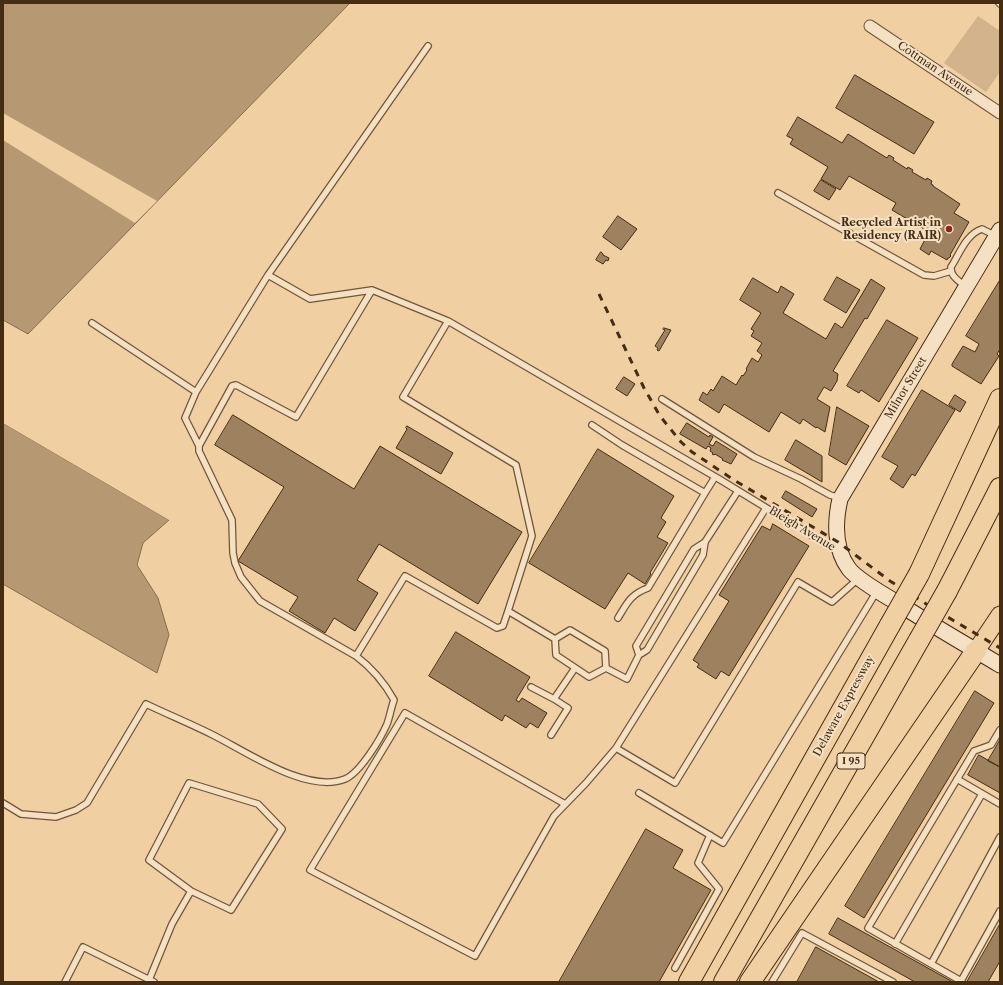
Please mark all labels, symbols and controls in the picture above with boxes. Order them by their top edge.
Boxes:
street label: Cottman Avenue [895,39,975,99]
place label: Recycled Artist in Residency (RAIR) [841,216,941,242]
marker: Recycled Artist in Residency (RAIR) [944,224,954,234]
street label: Milnor Street [882,355,930,421]
street label: Bleigh Avenue [766,504,838,554]
street label: Delaware Expressway [811,653,877,759]
road number: I 95 [837,753,865,769]

